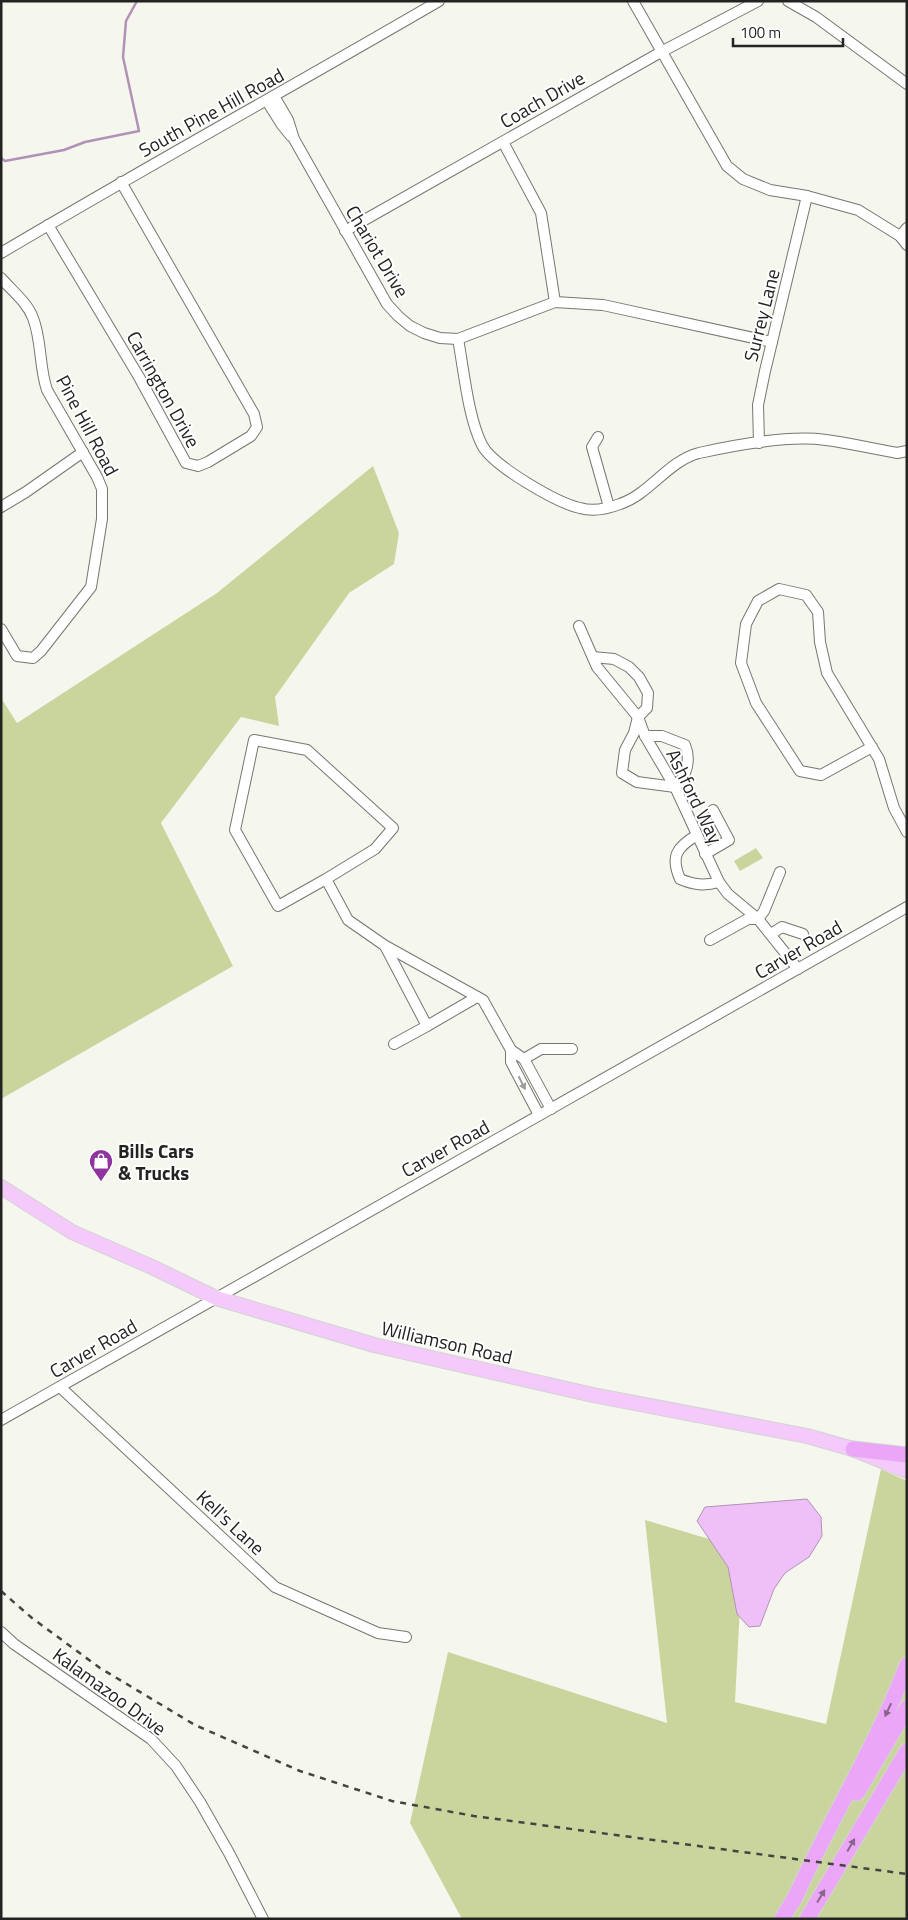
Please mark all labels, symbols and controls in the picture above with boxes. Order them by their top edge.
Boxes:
scale bar [733,15,843,47]
text: 100 m [740,21,781,44]
street label: South Pine Hill Road [133,60,289,164]
street label: Coach Drive [494,63,590,135]
street label: Chariot Drive [339,199,417,303]
street label: Surrey Lane [735,266,787,364]
street label: Carrington Drive [120,325,208,453]
street label: Pine Hill Road [49,369,127,481]
street label: Ashford Way [660,744,730,848]
street label: Carver Road [749,912,847,986]
one-way arrow [518,1076,527,1090]
street label: Carver Road [396,1112,494,1184]
place label: Bills Cars & Trucks [118,1136,194,1187]
shop icon: Bills Cars & Trucks [88,1148,114,1182]
street label: Carver Road [44,1311,142,1385]
street label: Williamson Road [379,1313,515,1371]
street label: Kell's Lane [190,1483,272,1561]
street label: Kalamazoo Drive [47,1640,173,1742]
one-way arrow [884,1703,892,1717]
one-way arrow [847,1838,855,1853]
one-way arrow [817,1889,826,1902]

